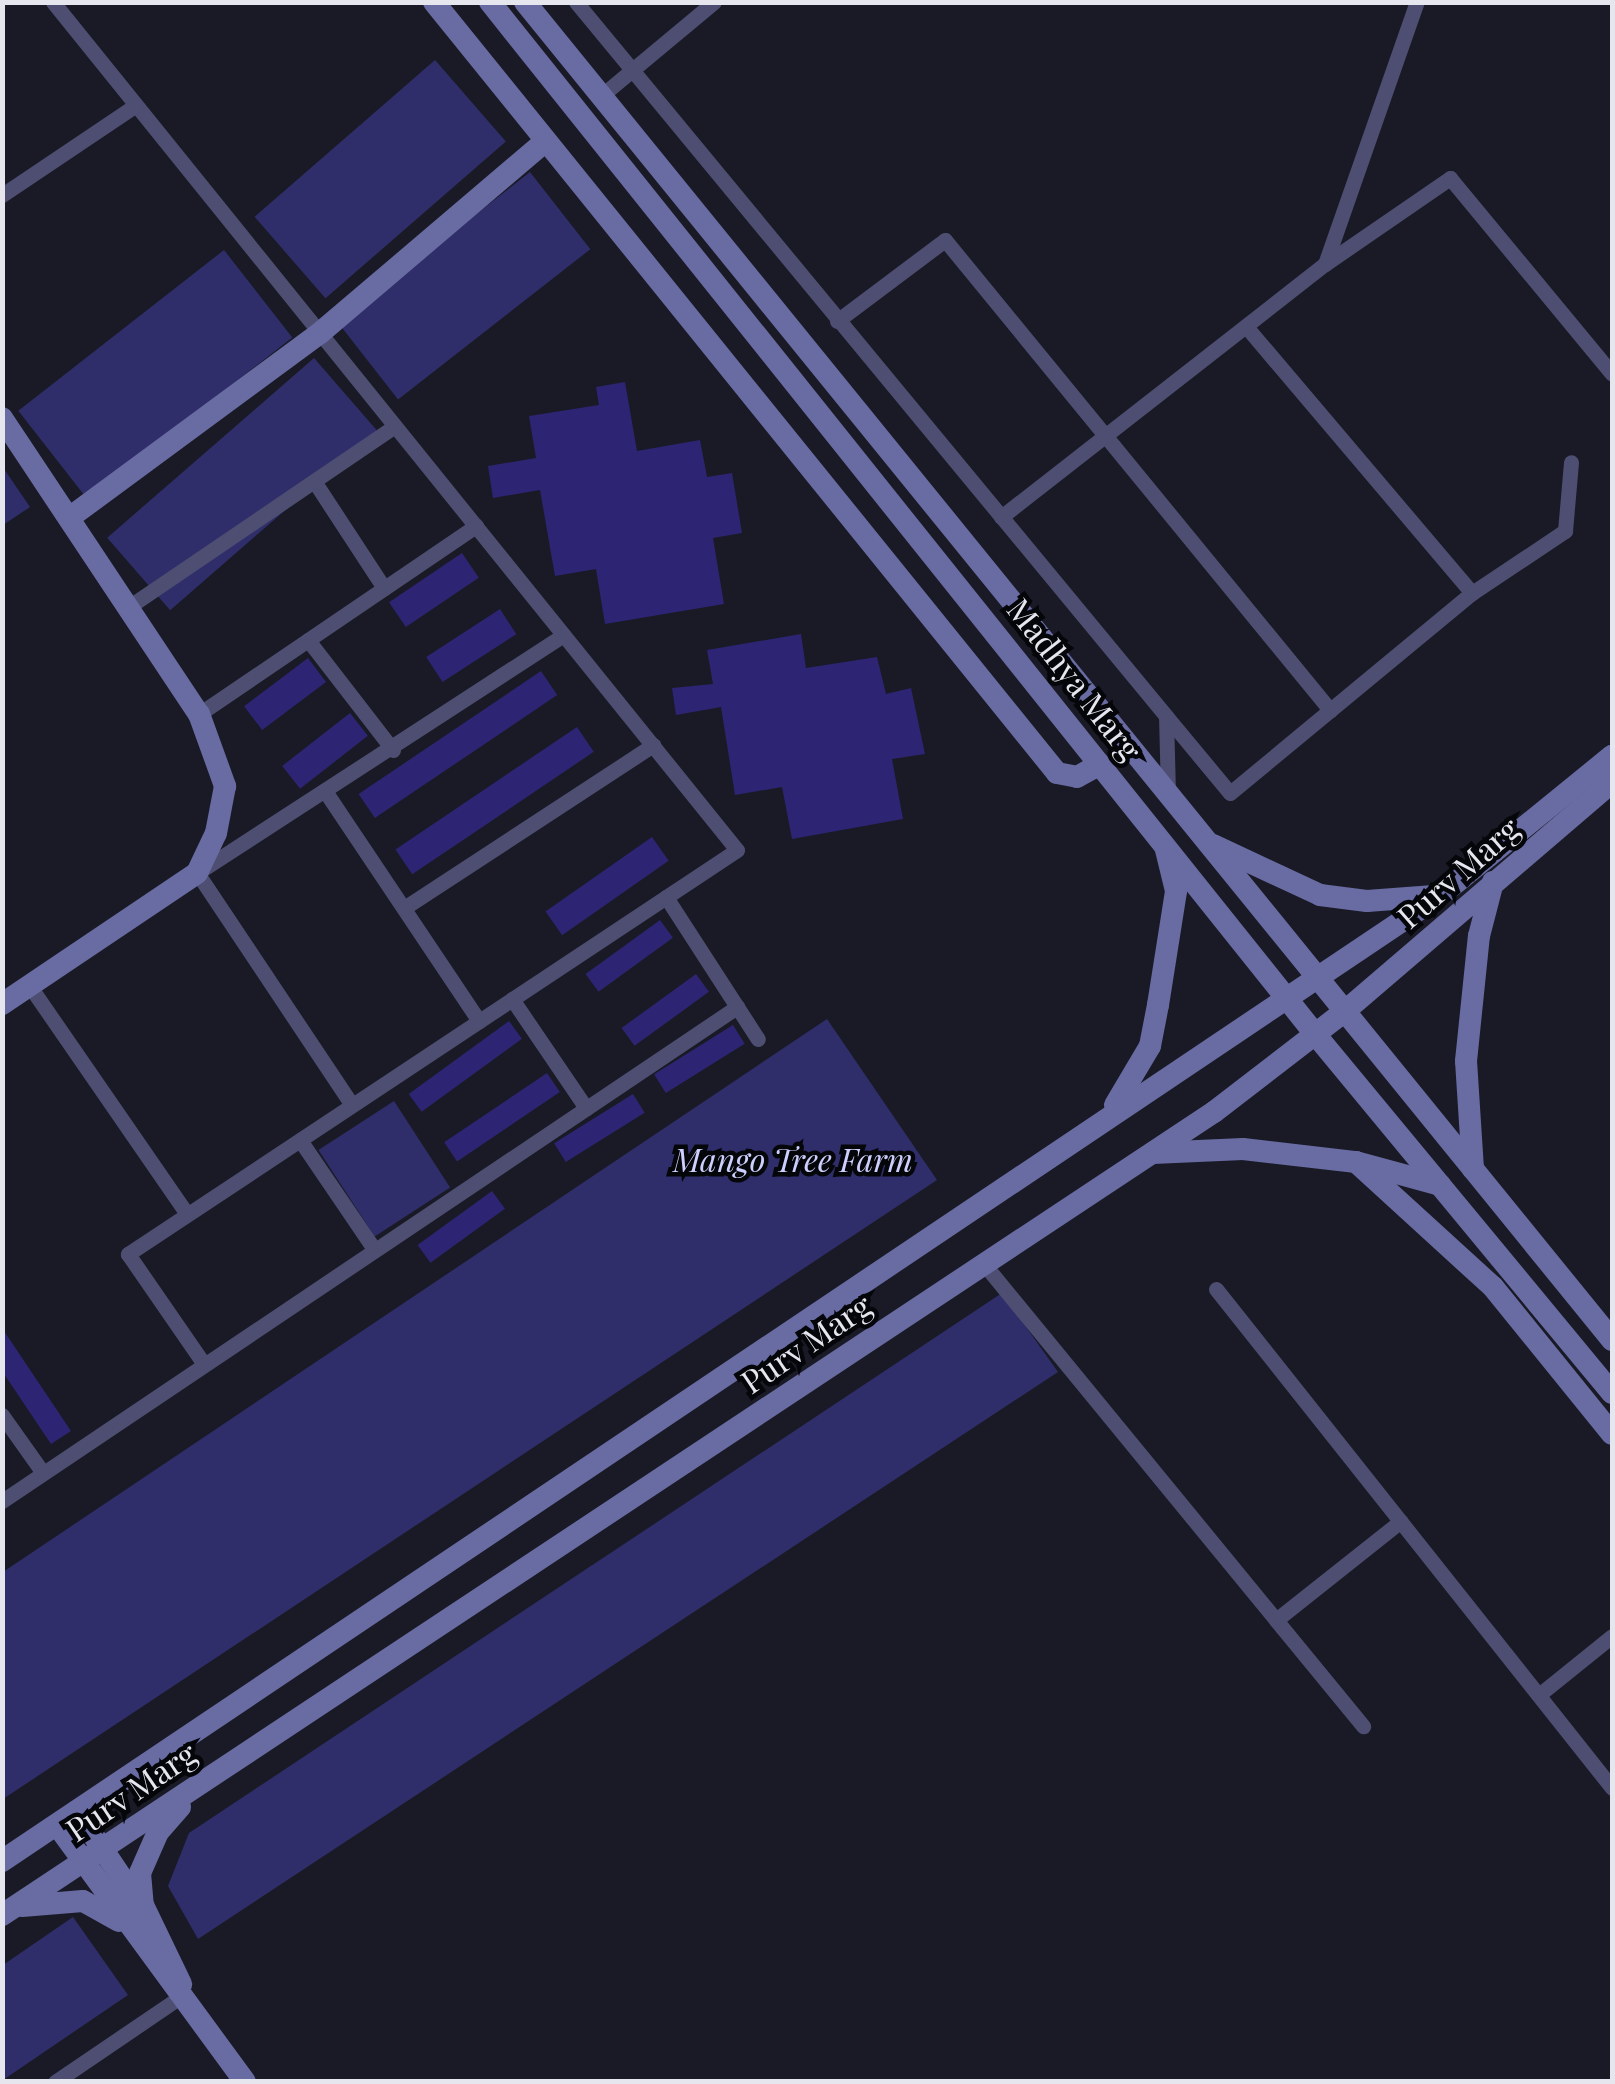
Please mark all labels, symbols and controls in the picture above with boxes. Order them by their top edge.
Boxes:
street label: Madhya Marg [1000,590,1150,768]
street label: Purv Marg [1389,808,1527,936]
park label: Mango Tree Farm [673,1140,913,1178]
street label: Purv Marg [733,1285,879,1401]
street label: Purv Marg [58,1733,204,1849]

